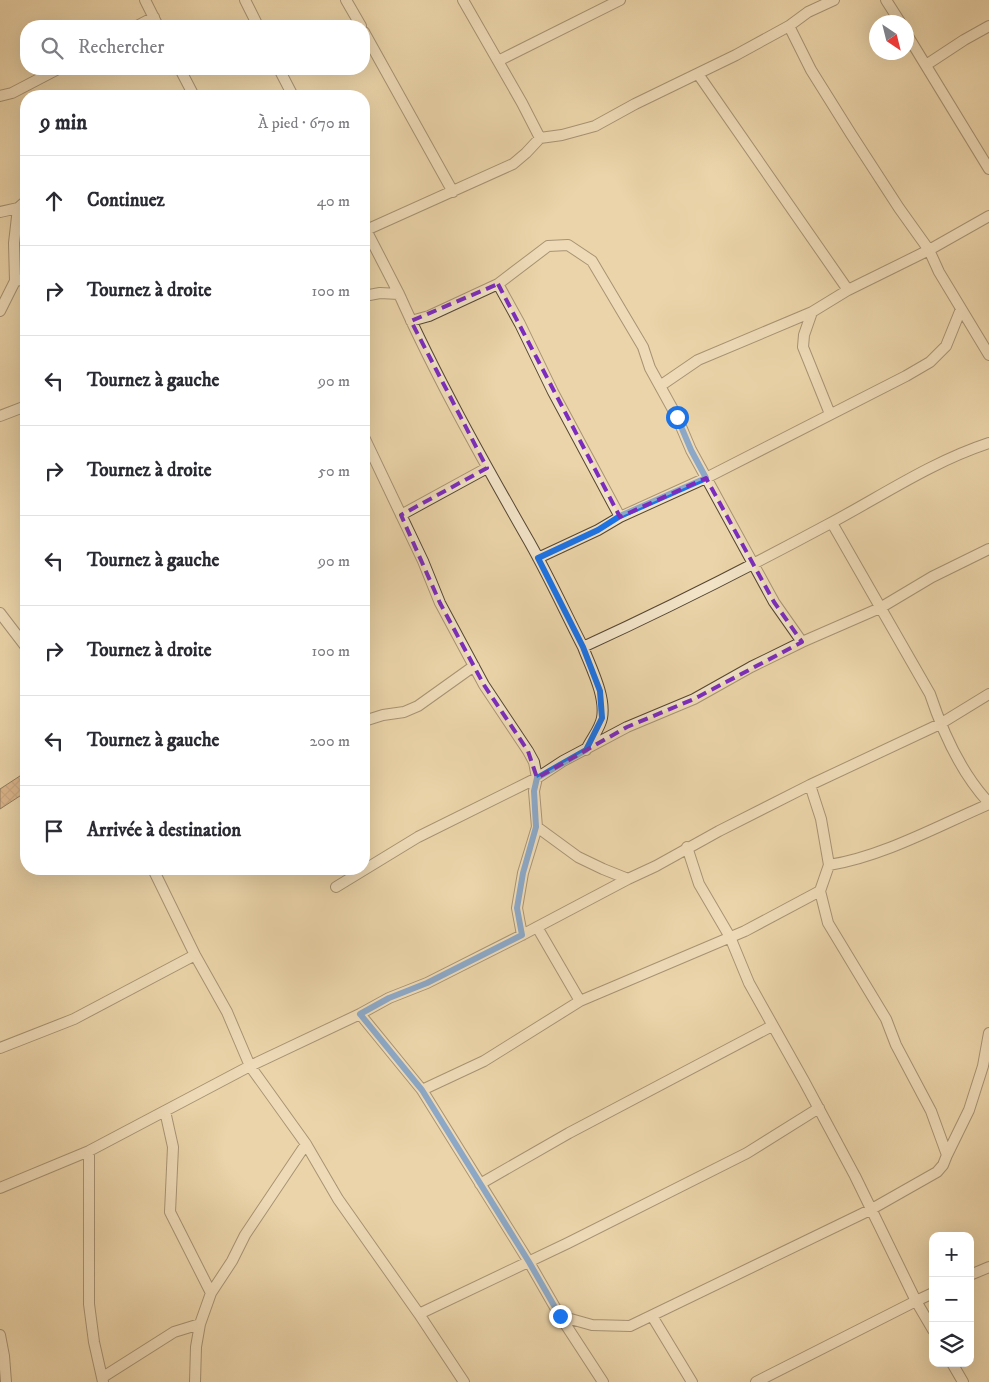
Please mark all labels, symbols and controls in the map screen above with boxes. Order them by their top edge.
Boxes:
north arrow [869,15,914,60]
search box [20,20,370,75]
icon: search [38,34,66,62]
text: Rechercher [78,36,164,59]
text: 9 min [40,110,87,136]
text: À pied · 670 m [258,113,350,133]
icon: ahead [40,187,68,215]
text: Continuez [87,189,165,212]
text: 40 m [317,191,350,211]
icon: right [40,277,68,305]
text: Tournez à droite [87,279,212,302]
text: 100 m [312,281,350,301]
icon: left [40,367,68,395]
text: Tournez à gauche [87,369,219,392]
text: 90 m [318,371,350,391]
route start [666,406,689,429]
icon: right [40,457,68,485]
text: Tournez à droite [87,459,212,482]
text: 50 m [318,461,350,481]
icon: left [40,547,68,575]
text: Tournez à gauche [87,549,219,572]
text: 90 m [318,551,350,571]
icon: right [40,637,68,665]
text: Tournez à droite [87,639,212,662]
text: 100 m [312,641,350,661]
icon: left [40,727,68,755]
text: Tournez à gauche [87,729,219,752]
text: 200 m [309,731,350,751]
icon: arrive [40,817,68,845]
text: Arrivée à destination [87,819,241,842]
map controls [929,1232,974,1367]
button: + [929,1232,974,1277]
button: − [929,1277,974,1322]
route end [549,1305,572,1328]
button: layers [929,1322,974,1367]

